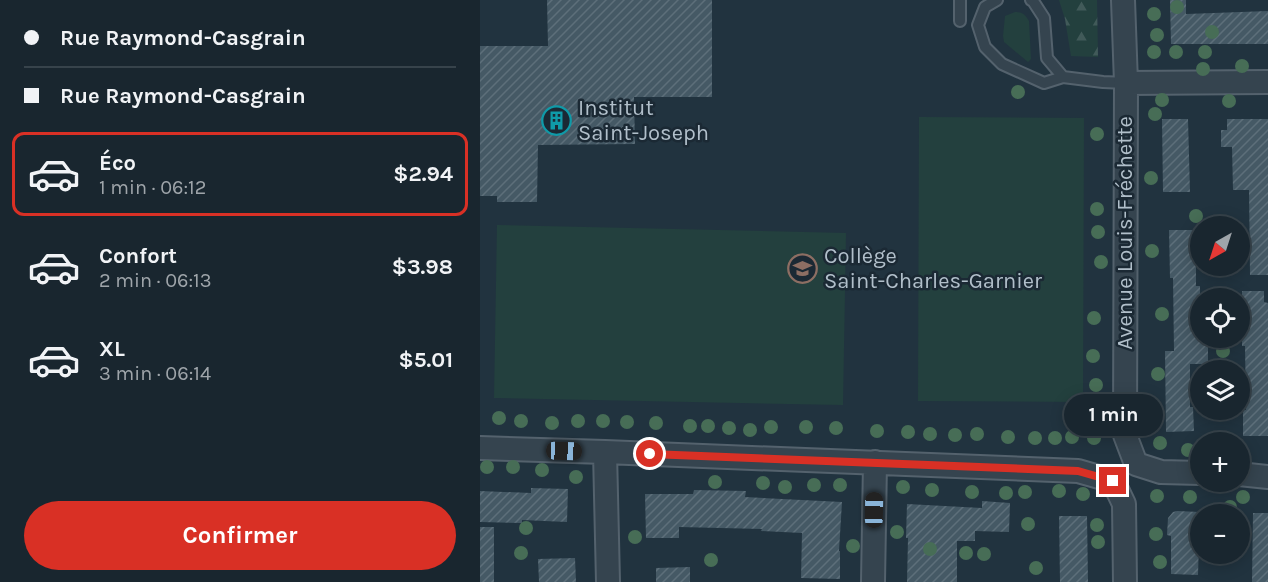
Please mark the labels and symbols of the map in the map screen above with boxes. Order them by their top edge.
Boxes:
place label: Institut Saint-Joseph [578,95,709,146]
building icon: Institut Saint-Joseph [541,105,573,137]
street label: Avenue Louis-Fréchette [1112,116,1138,350]
north arrow [1190,216,1250,276]
place label: Collège Saint-Charles-Garnier [824,243,1042,294]
school or university icon: Collège Saint-Charles-Garnier [787,253,819,285]
callout: 1 min [1064,394,1162,436]
route start [636,440,663,467]
car [546,441,582,461]
route end [1099,467,1126,494]
car [865,492,883,528]

